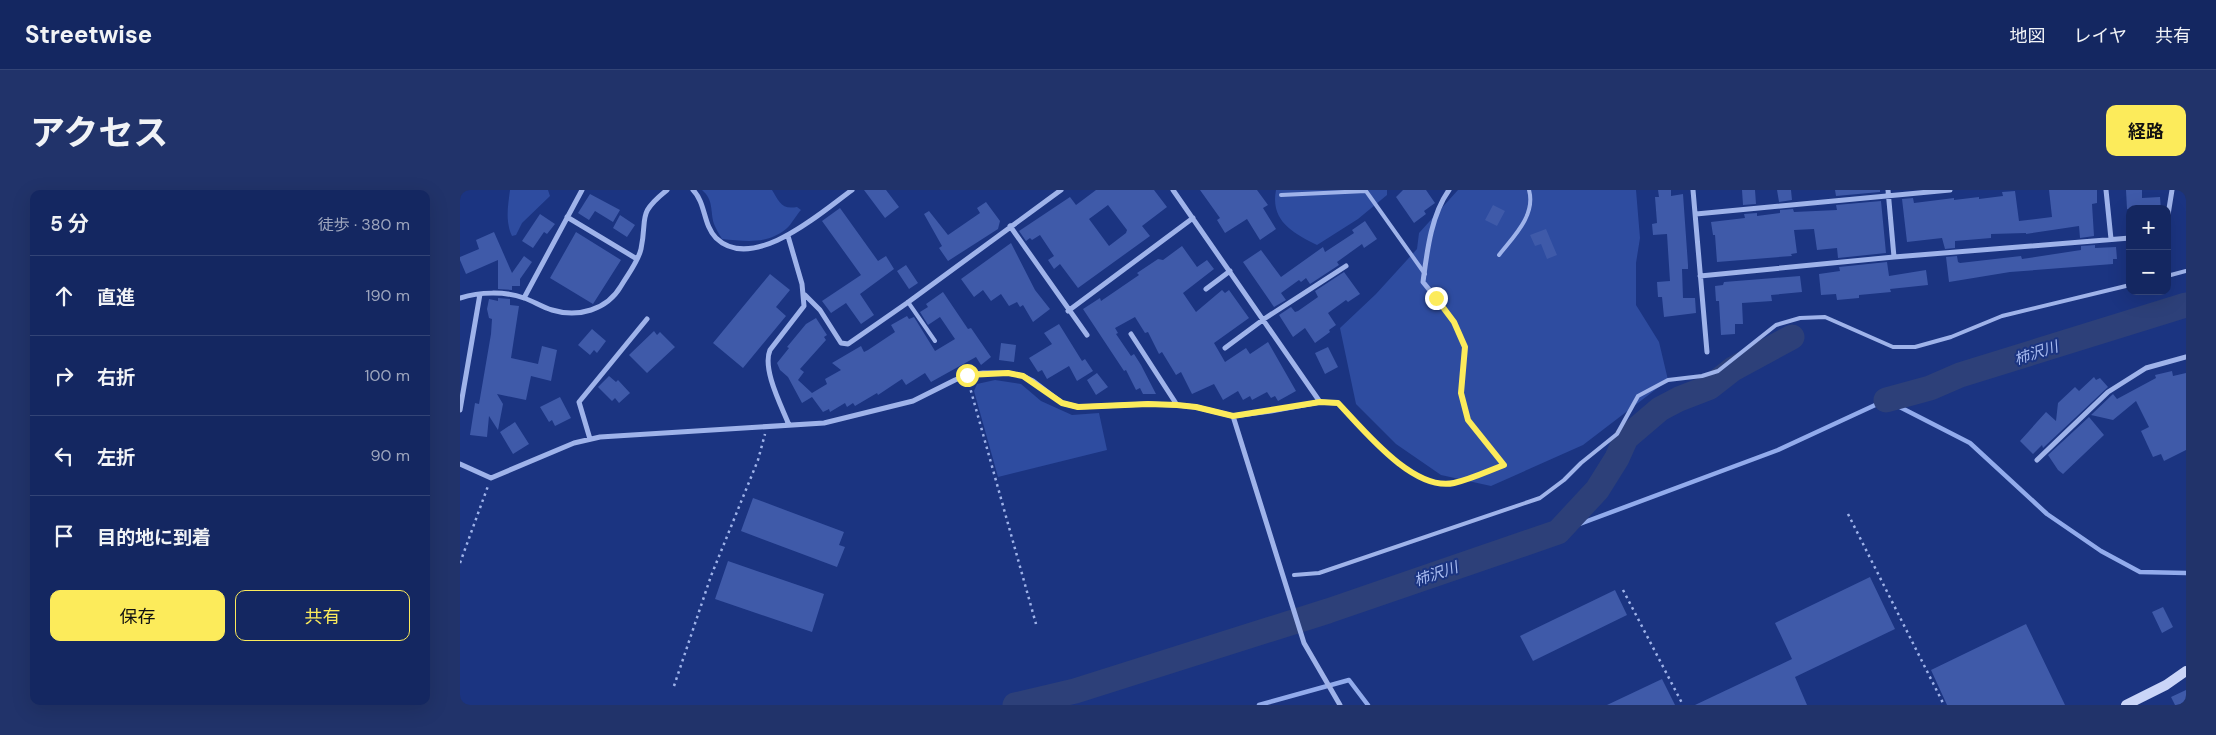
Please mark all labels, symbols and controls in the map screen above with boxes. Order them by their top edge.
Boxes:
text: Streetwise [25,19,152,50]
text: 地図 [2010,24,2046,48]
text: レイヤ [2074,24,2127,48]
text: 共有 [2155,24,2191,48]
button: 経路 [2106,105,2186,156]
text: アクセス [30,110,168,156]
map controls [2126,205,2171,295]
button: + [2126,205,2171,250]
text: 5 分 [50,210,89,238]
text: 徒歩 · 380 m [318,214,410,235]
button: − [2126,250,2171,295]
icon: ahead [50,282,78,310]
text: 直進 [97,285,135,310]
text: 190 m [366,285,410,306]
route end [1425,287,1448,310]
water label: 柿沢川 [2012,336,2062,369]
icon: right [50,362,78,390]
route start [956,364,979,387]
text: 右折 [97,365,135,390]
text: 100 m [365,365,410,386]
icon: left [50,442,78,470]
text: 左折 [97,445,135,470]
text: 90 m [370,445,410,466]
icon: arrive [50,522,78,550]
text: 目的地に到着 [97,525,211,550]
water label: 柿沢川 [1411,557,1462,591]
button: 保存 [50,590,225,641]
button: 共有 [235,590,410,641]

